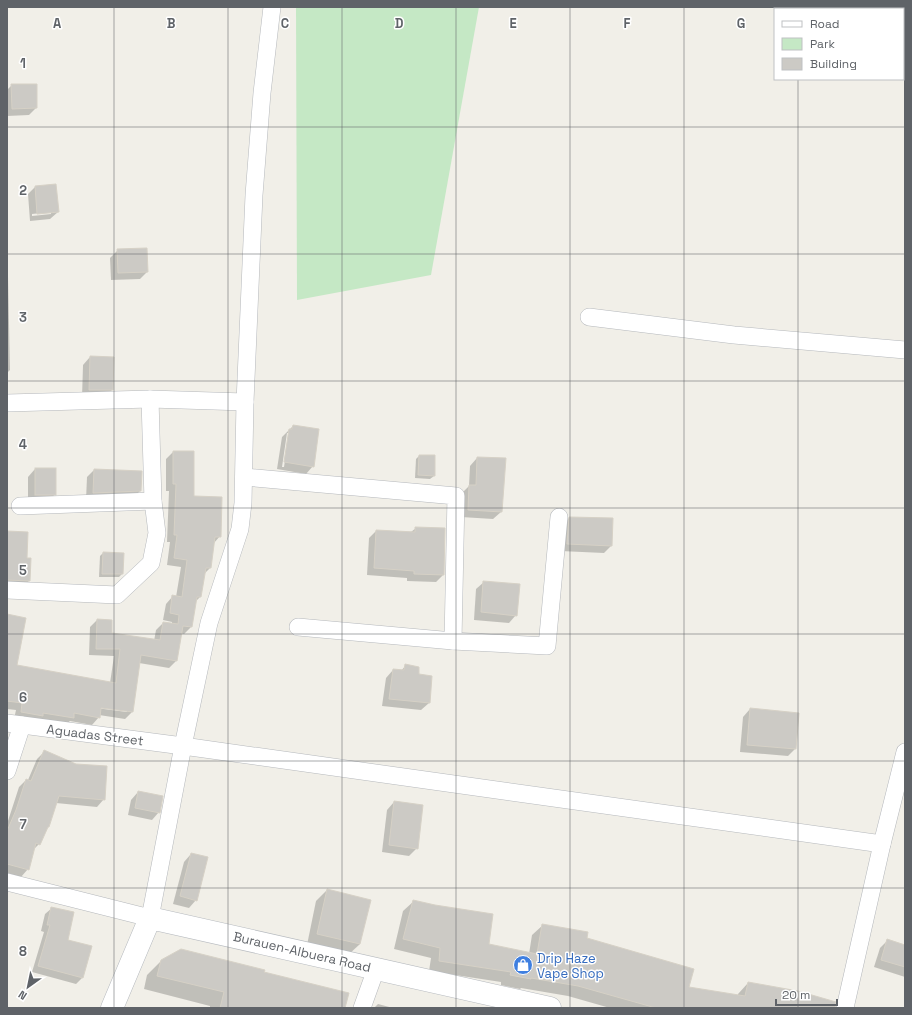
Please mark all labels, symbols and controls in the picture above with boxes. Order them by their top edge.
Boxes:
legend [774,8,904,80]
text: A [53,15,62,32]
text: B [167,15,176,32]
text: C [281,15,289,32]
text: D [395,15,404,32]
text: E [509,15,517,32]
text: F [624,15,631,32]
text: G [737,15,745,32]
text: Road [810,16,839,32]
text: Park [810,36,835,52]
text: 1 [20,55,26,72]
text: Building [810,56,857,72]
text: 2 [19,182,27,199]
text: 3 [19,309,27,326]
text: 4 [19,436,27,453]
text: 5 [19,562,27,579]
text: 6 [19,689,27,706]
street label: Aguadas Street [46,721,144,749]
text: 7 [19,816,27,833]
street label: Burauen-Albuera Road [232,928,372,976]
text: 8 [19,943,27,960]
place label: Drip Haze Vape Shop [537,950,604,982]
shop icon: Drip Haze Vape Shop [512,954,534,976]
north arrow [8,967,48,1007]
scale bar [776,981,837,1007]
text: 20 m [782,987,810,1003]
text: N [16,988,29,1003]

